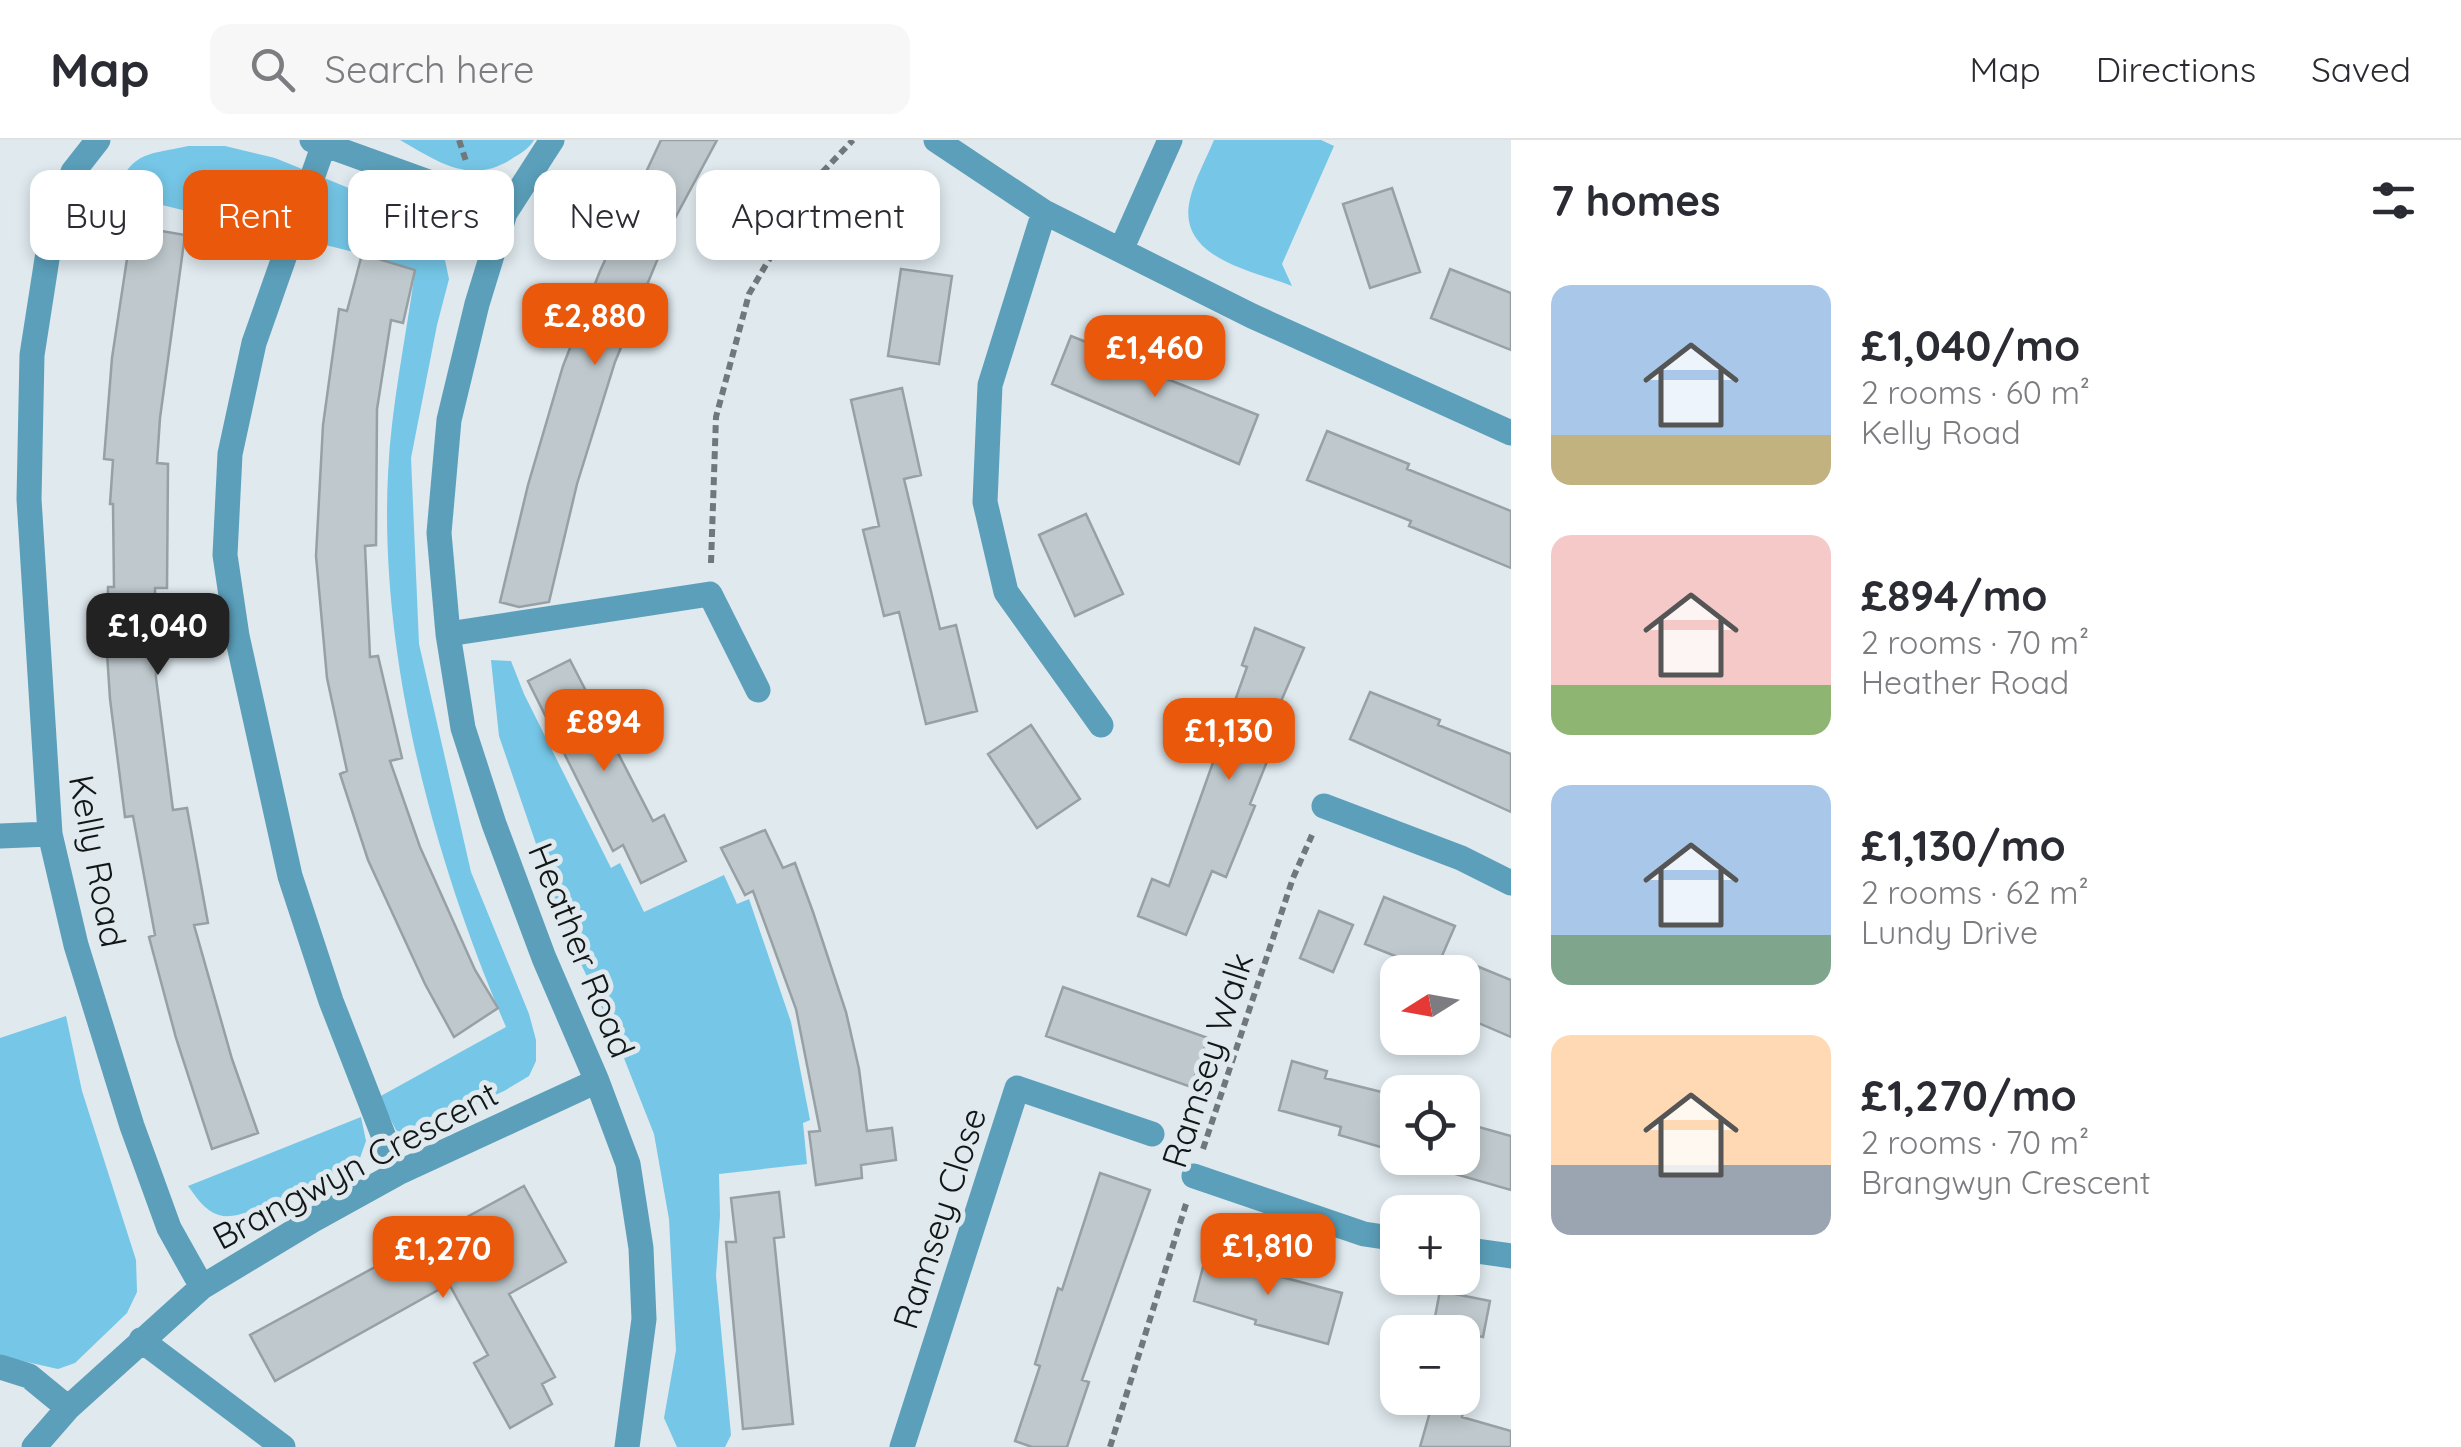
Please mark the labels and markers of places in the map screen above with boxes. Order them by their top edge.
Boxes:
pin: £2,880 [514,283,676,368]
pin: £1,460 [1074,315,1236,400]
pin: £1,040 [77,593,239,678]
pin: £894 [545,689,663,774]
pin: £1,130 [1148,698,1310,783]
pin: £1,810 [1187,1213,1349,1298]
pin: £1,270 [362,1216,524,1301]

